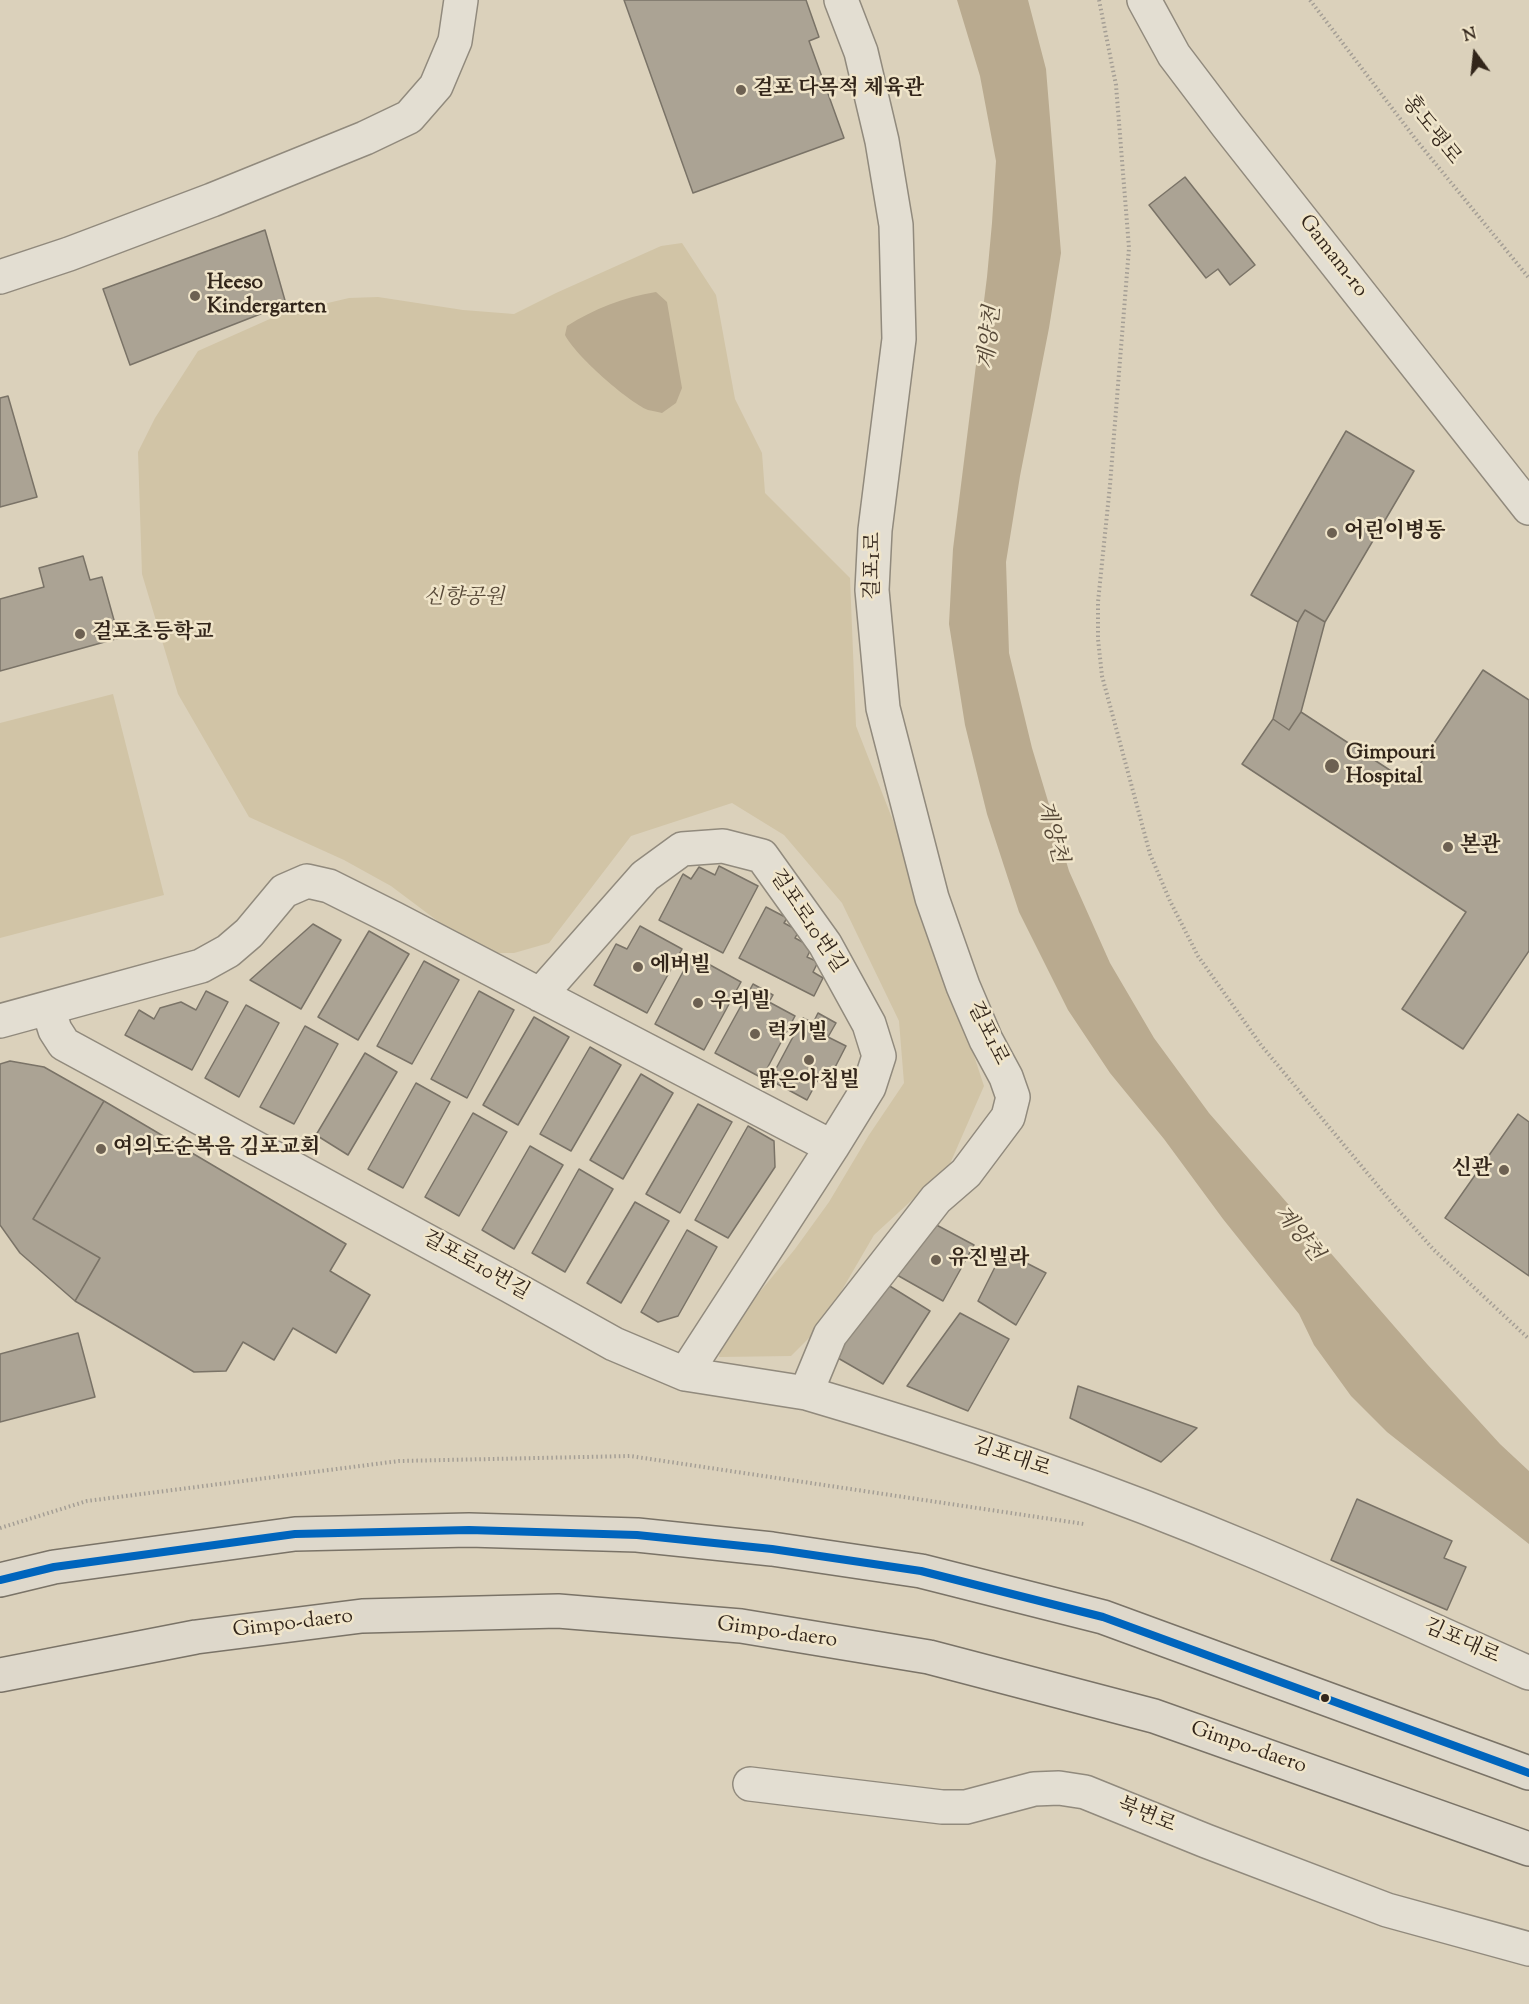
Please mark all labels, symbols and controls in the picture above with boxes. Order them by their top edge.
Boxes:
text: N [1461,23,1479,49]
north arrow [1445,24,1505,84]
place label: 걸포 다목적 체육관 [753,77,924,103]
marker: 걸포 다목적 체육관 [734,83,748,97]
street label: 홍도평로 [1395,91,1465,171]
street label: Gamam-ro [1292,211,1372,303]
place label: Heeso Kindergarten [207,271,327,321]
marker: Heeso Kindergarten [188,289,202,303]
water label: 계양천 [976,305,1008,371]
place label: 어린이병동 [1344,520,1445,546]
marker: 어린이병동 [1325,526,1339,540]
street label: 걸포1로 [862,532,888,600]
park label: 신향공원 [423,586,505,612]
place label: 걸포초등학교 [92,621,214,647]
marker: 걸포초등학교 [73,627,87,641]
place label: Gimpouri Hospital [1346,741,1435,791]
marker: Gimpouri Hospital [1323,757,1341,775]
water label: 계양천 [1029,798,1071,866]
place label: 본관 [1460,834,1501,860]
marker: 본관 [1441,840,1455,854]
street label: 걸포로10번길 [762,865,850,979]
place label: 에버빌 [650,954,711,980]
marker: 에버빌 [631,960,645,974]
place label: 우리빌 [710,990,771,1016]
marker: 우리빌 [691,996,705,1010]
street label: 걸포1로 [960,998,1012,1070]
place label: 럭키빌 [767,1021,828,1047]
marker: 럭키빌 [748,1027,762,1041]
marker: 맑은아침빌 [802,1053,816,1067]
place label: 맑은아침빌 [758,1069,860,1095]
place label: 여의도순복음 김포교회 [113,1136,320,1162]
marker: 여의도순복음 김포교회 [94,1142,108,1156]
place label: 신관 [1451,1157,1492,1183]
marker: 신관 [1497,1163,1511,1177]
water label: 계양천 [1267,1202,1327,1268]
street label: 걸포로10번길 [417,1227,533,1307]
place label: 유진빌라 [948,1247,1029,1273]
marker: 유진빌라 [929,1253,943,1267]
street label: 김포대로 [969,1434,1053,1484]
street label: Gimpo-daero [231,1605,355,1645]
street label: Gimpo-daero [715,1613,839,1655]
street label: 김포대로 [1419,1615,1503,1671]
unlabelled marker [1319,1692,1331,1704]
street label: Gimpo-daero [1187,1717,1309,1781]
street label: 북변로 [1113,1794,1179,1840]

